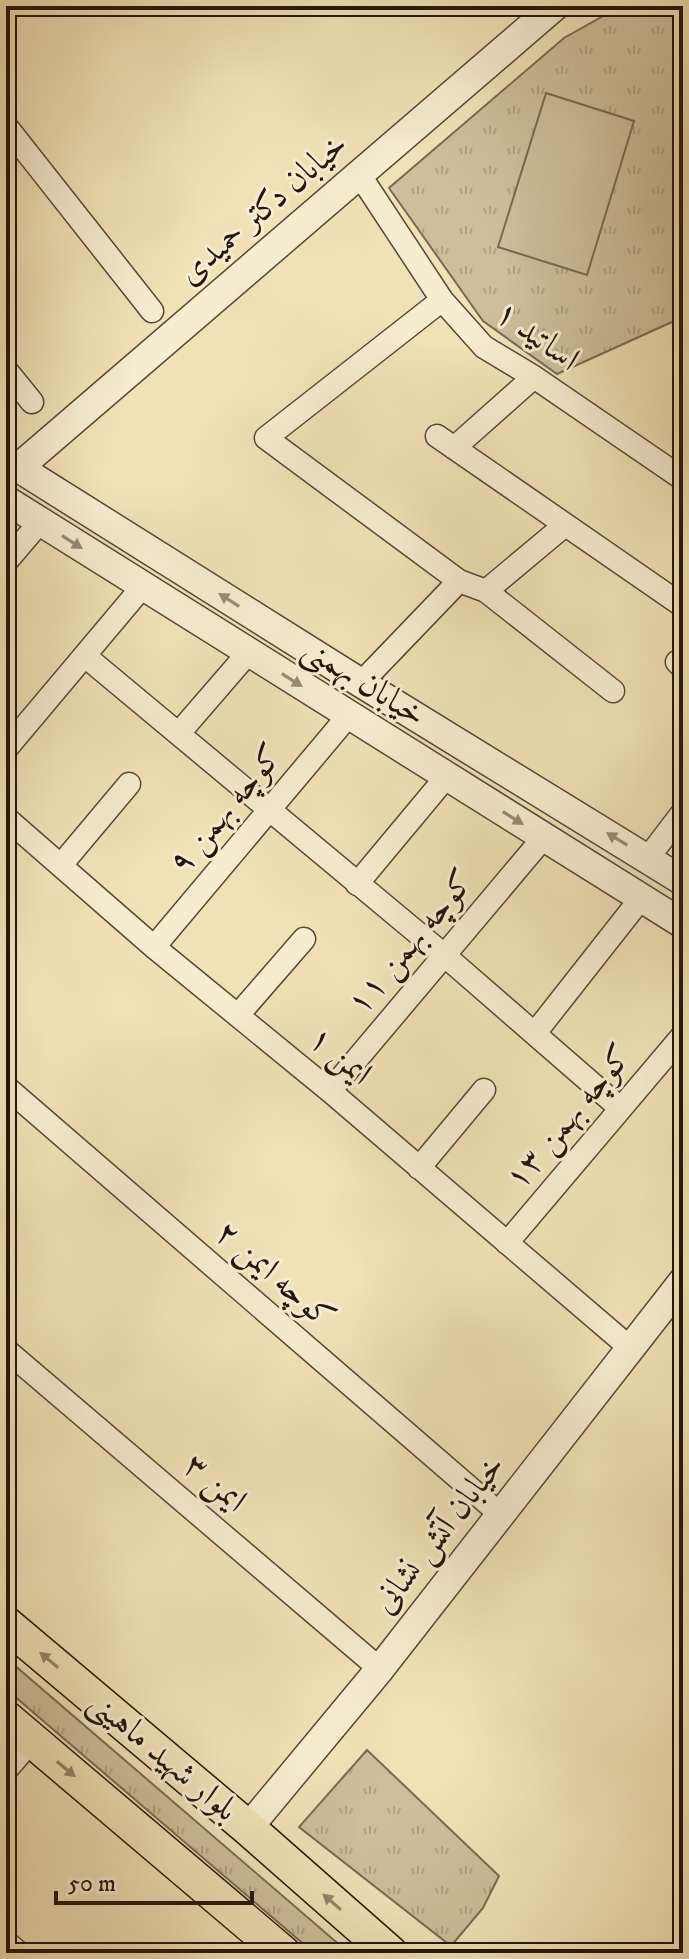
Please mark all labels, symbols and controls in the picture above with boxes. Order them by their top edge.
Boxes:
street label: خیابان دکتر حمیدی [169,124,357,294]
street label: اساتید ۱ [487,291,587,381]
one-way arrow [61,534,83,548]
one-way arrow [218,594,240,608]
street label: خیابان بهمنی [293,628,434,738]
one-way arrow [282,672,303,687]
street label: کوچه بهمن ۹ [160,735,293,883]
one-way arrow [502,810,524,824]
one-way arrow [606,833,628,847]
street label: کوچه بهمن ۱۱ [338,861,485,1024]
street label: ایمن ۱ [299,1017,380,1095]
street label: کوچه بهمن ۱۳ [496,1036,643,1199]
street label: کوچه ایمن ۲ [206,1211,344,1339]
street label: ایمن ۳ [174,1444,255,1522]
street label: خیابان آتش نشانی [364,1446,514,1622]
one-way arrow [39,1652,59,1669]
street label: بلوار شهید ماهینی [78,1681,246,1832]
one-way arrow [55,1760,75,1777]
scale bar [56,1855,252,1905]
text: 50 m [68,1869,116,1899]
one-way arrow [322,1893,341,1911]

